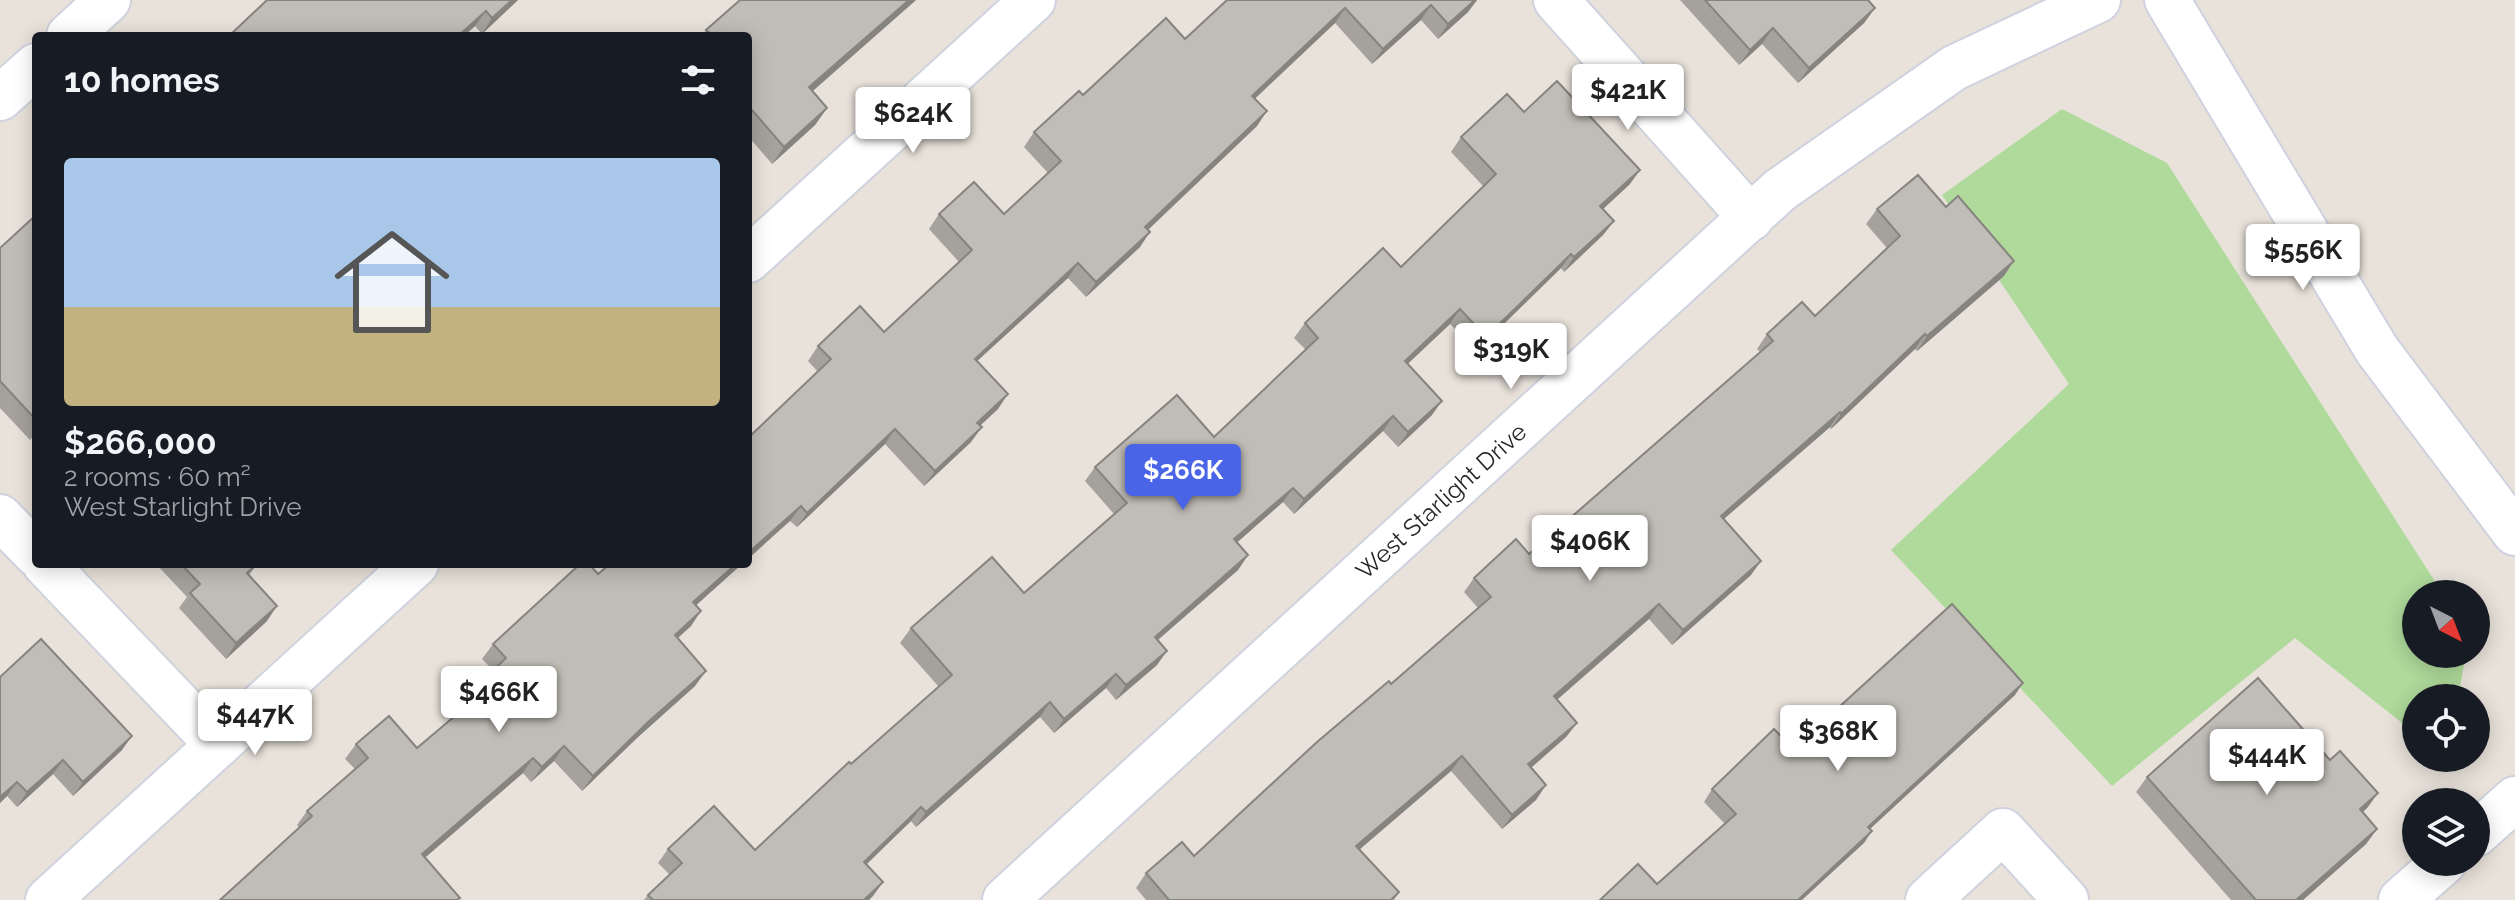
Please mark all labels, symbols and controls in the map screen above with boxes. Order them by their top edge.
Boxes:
icon: filters [676,58,720,102]
text: 10 homes [64,60,220,100]
pin: $421K [1572,64,1684,132]
text: $421K [1590,75,1666,105]
pin: $624K [857,87,969,155]
text: $624K [873,98,953,128]
icon: home [320,210,464,354]
pin: $556K [2247,224,2359,292]
text: $556K [2264,235,2342,265]
pin: $319K [1455,323,1567,391]
text: $319K [1473,334,1549,364]
street label: West Starlight Drive [1350,417,1532,585]
text: $266,000 [64,422,217,462]
pin: $266K [1127,444,1239,512]
text: $266K [1143,455,1223,485]
text: 2 rooms · 60 m² [64,462,251,492]
text: West Starlight Drive [64,492,301,522]
pin: $406K [1534,515,1646,583]
text: $406K [1550,526,1630,556]
north arrow [2402,580,2490,668]
map controls [2402,580,2490,876]
pin: $466K [443,666,555,734]
text: $466K [459,677,539,707]
button: locate [2402,684,2490,772]
pin: $447K [199,689,311,757]
text: $447K [216,700,294,730]
pin: $368K [1782,705,1894,773]
text: $368K [1798,716,1878,746]
pin: $444K [2211,729,2323,797]
text: $444K [2228,740,2306,770]
button: layers [2402,788,2490,876]

